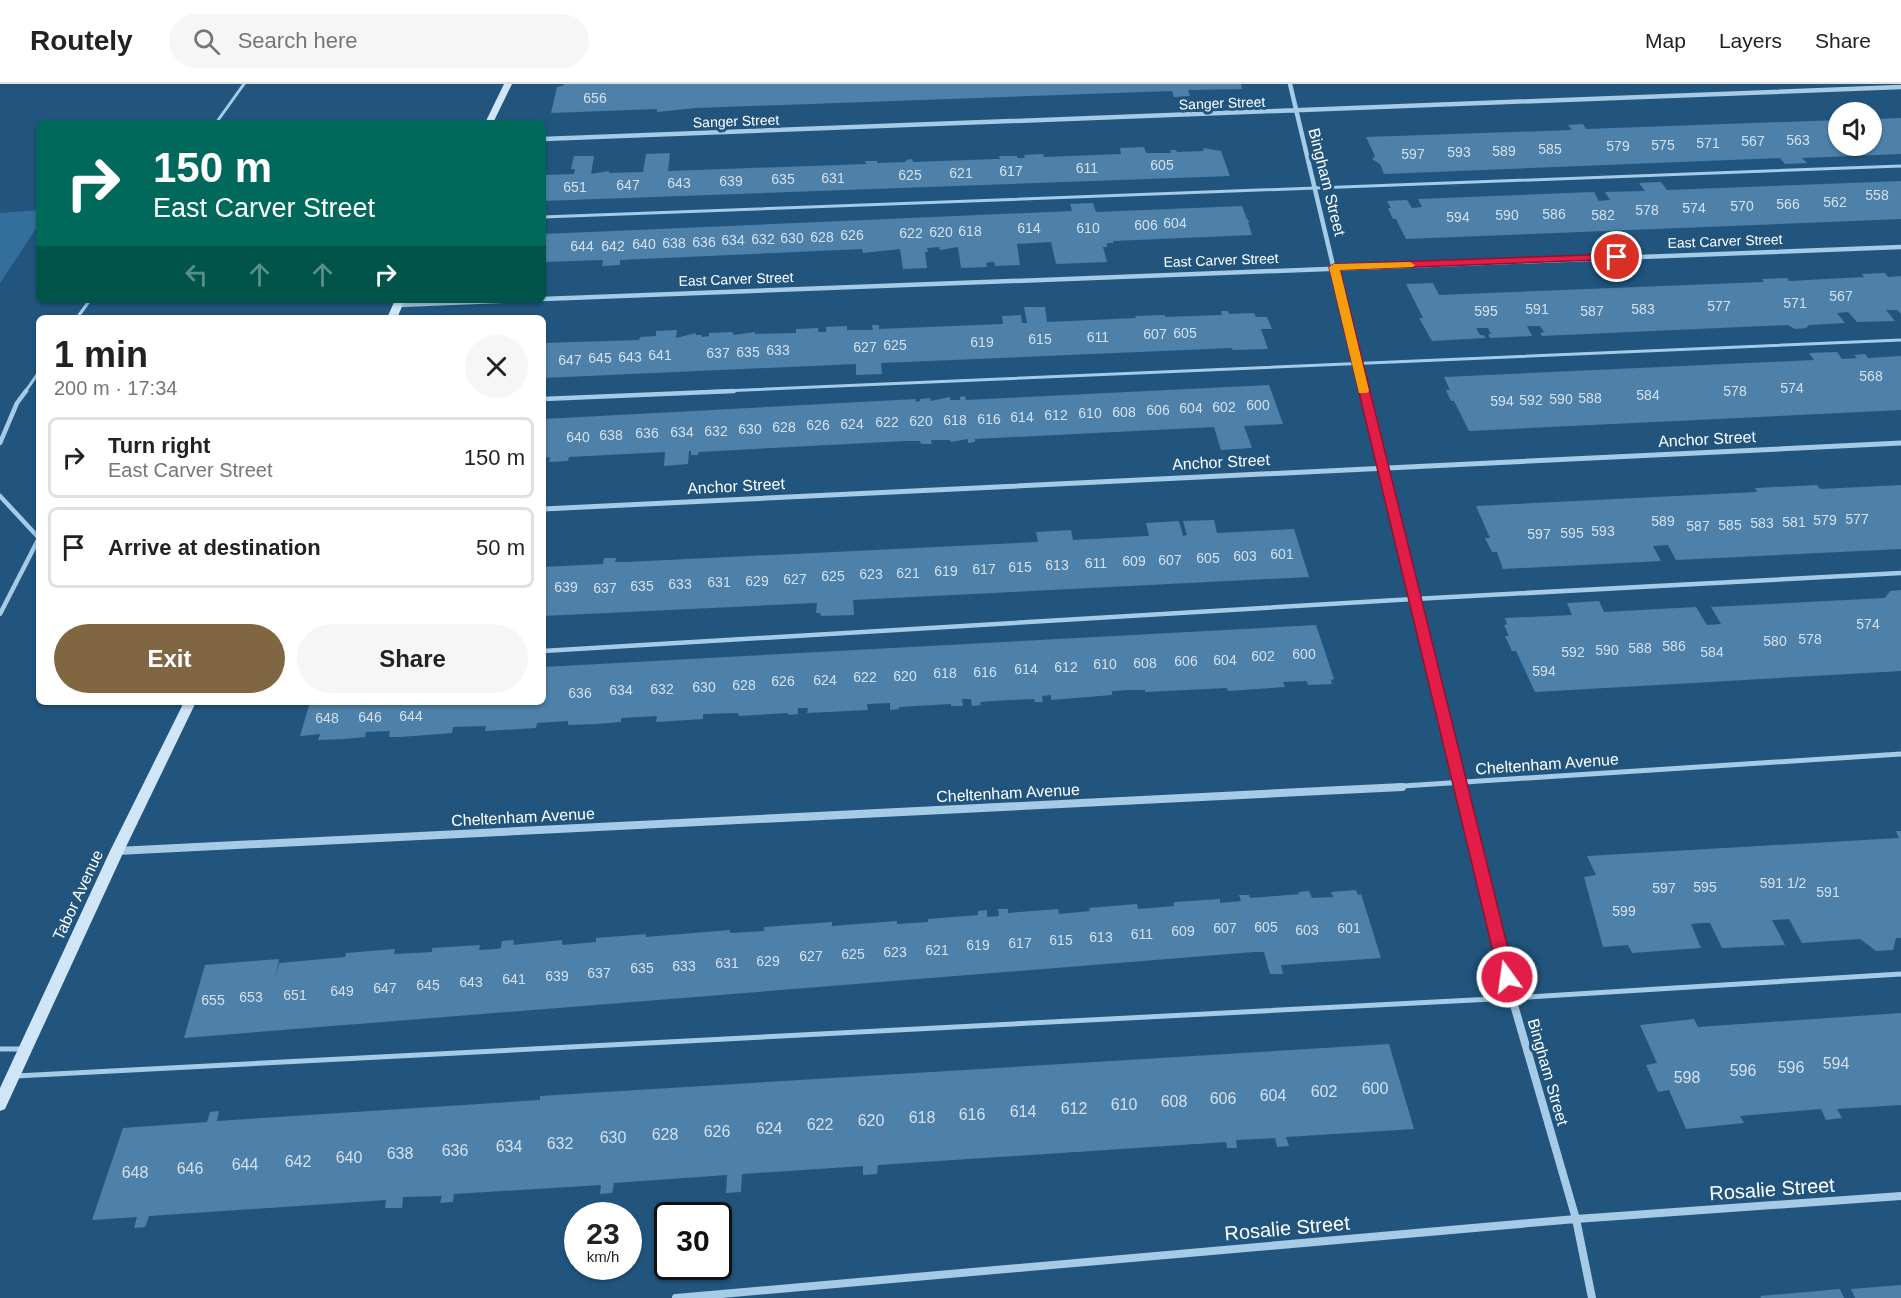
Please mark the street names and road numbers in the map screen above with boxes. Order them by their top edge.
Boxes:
street label: Sanger Street [1179,93,1266,113]
street label: Sanger Street [693,111,780,131]
street label: Bingham Street [1305,126,1349,238]
street label: East Carver Street [1667,231,1783,251]
street label: East Carver Street [1163,250,1279,270]
street label: East Carver Street [678,269,794,289]
street label: Anchor Street [1658,428,1757,450]
street label: Anchor Street [1172,451,1271,473]
street label: Anchor Street [687,475,786,497]
street label: Cheltenham Avenue [1475,750,1619,777]
street label: Cheltenham Avenue [936,781,1080,805]
street label: Cheltenham Avenue [451,805,595,829]
street label: Tabor Avenue [50,847,106,943]
street label: Bingham Street [1525,1017,1572,1128]
street label: Rosalie Street [1709,1174,1836,1204]
street label: Rosalie Street [1223,1212,1351,1244]

